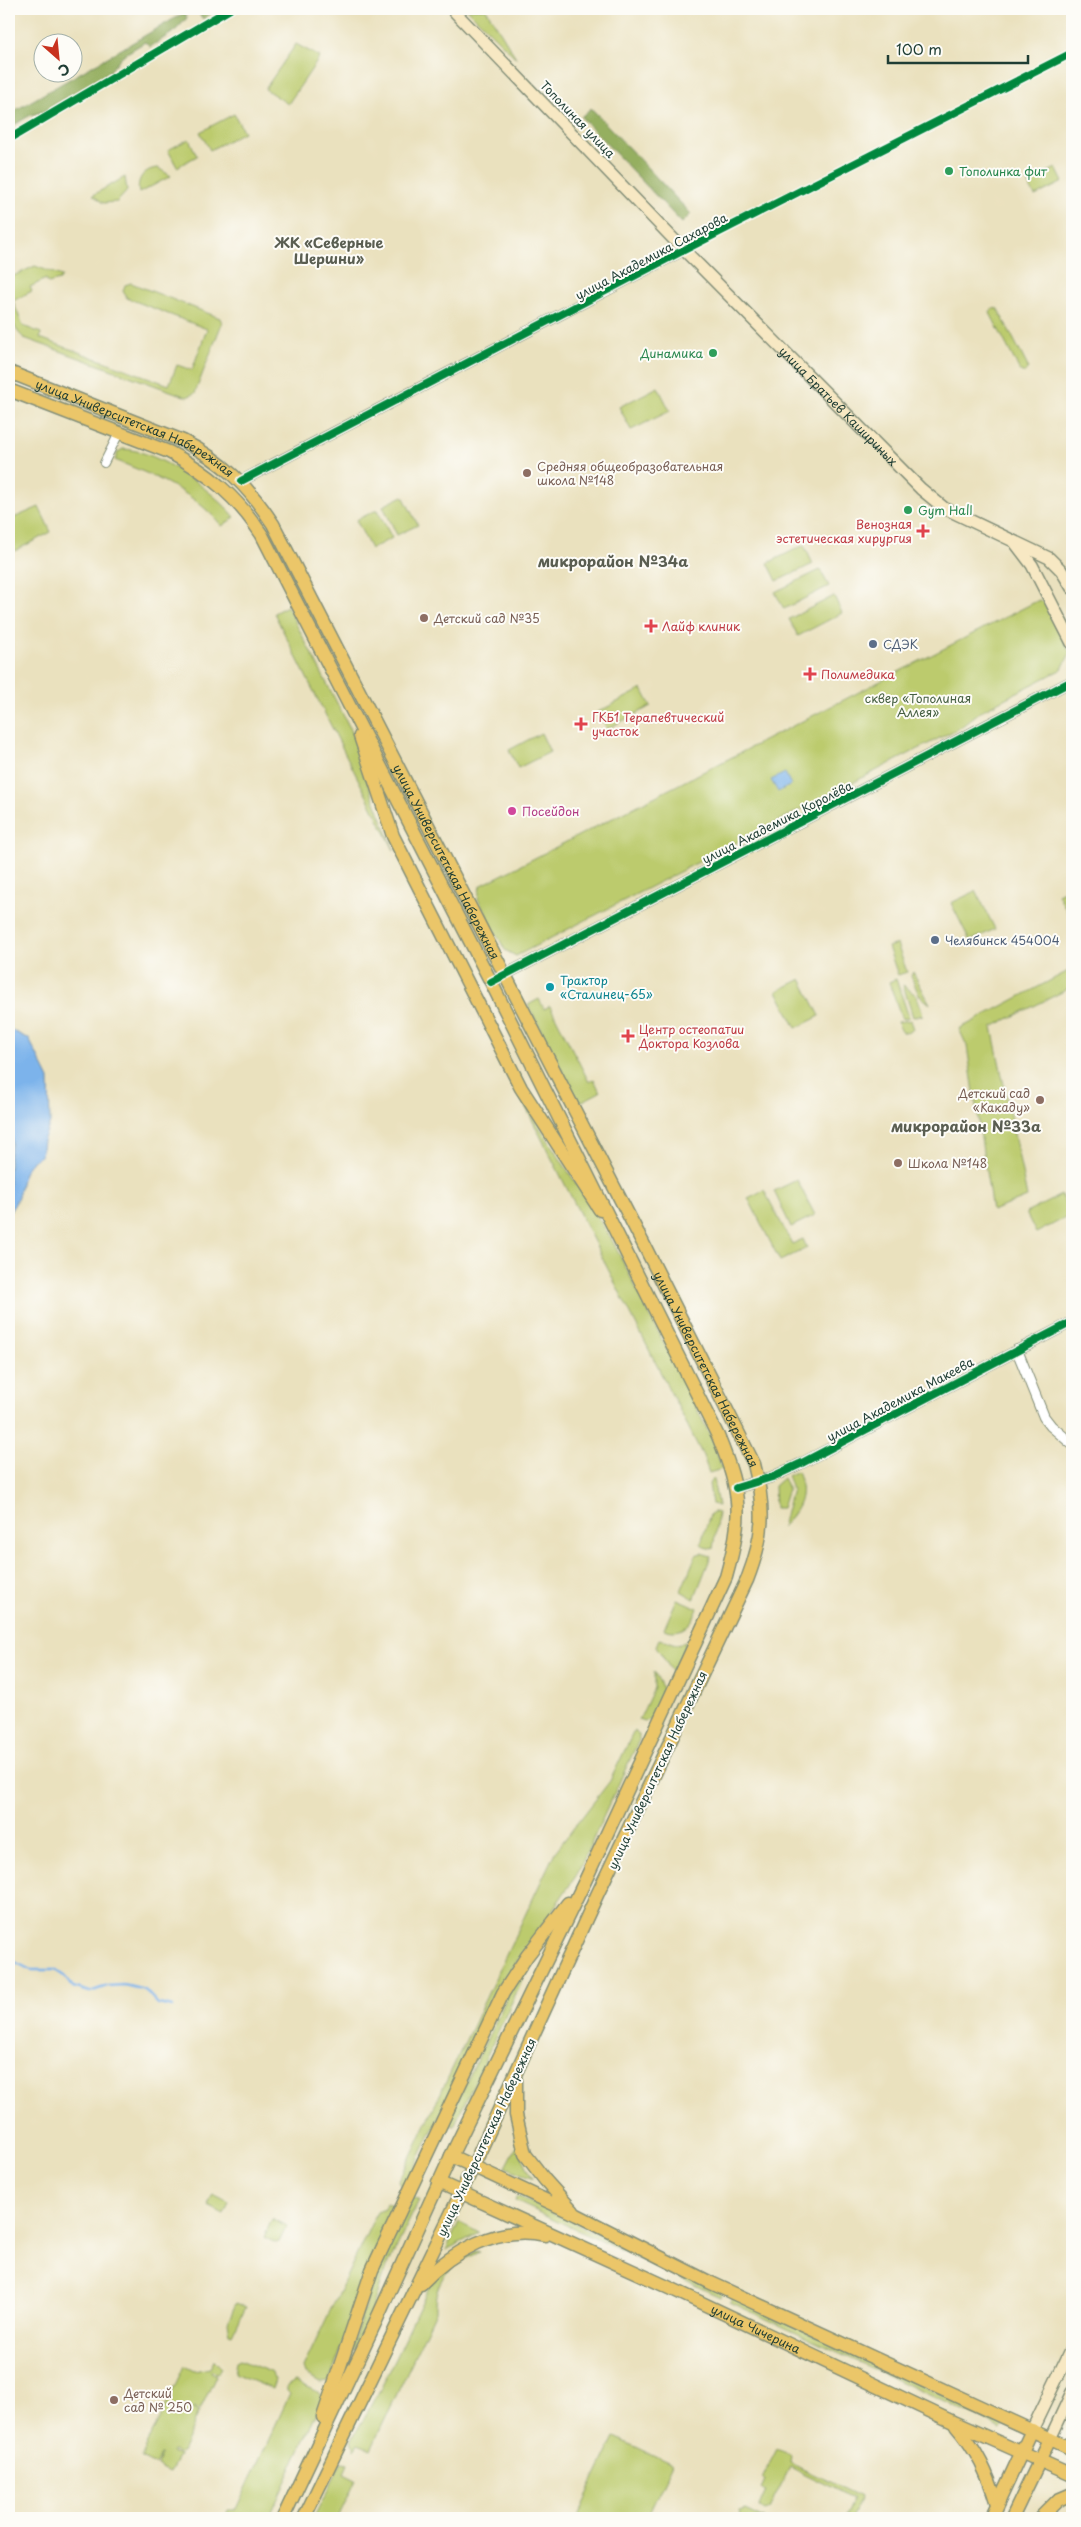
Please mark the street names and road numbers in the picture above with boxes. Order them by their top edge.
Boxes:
street label: Тополиная улица [536,76,620,162]
street label: улица Академика Сахарова [572,208,731,304]
street label: улица Братьев Кашириных [775,342,902,470]
street label: улица Университетская Набережная [33,374,238,481]
street label: улица Университетская Набережная [389,761,504,962]
street label: улица Академика Королёва [699,776,856,868]
street label: улица Университетская Набережная [650,1268,763,1470]
street label: улица Академика Макеева [823,1352,977,1446]
street label: улица Университетская Набережная [603,1668,711,1872]
street label: улица Университетская Набережная [432,2035,540,2239]
street label: улица Чичерина [708,2300,804,2358]

